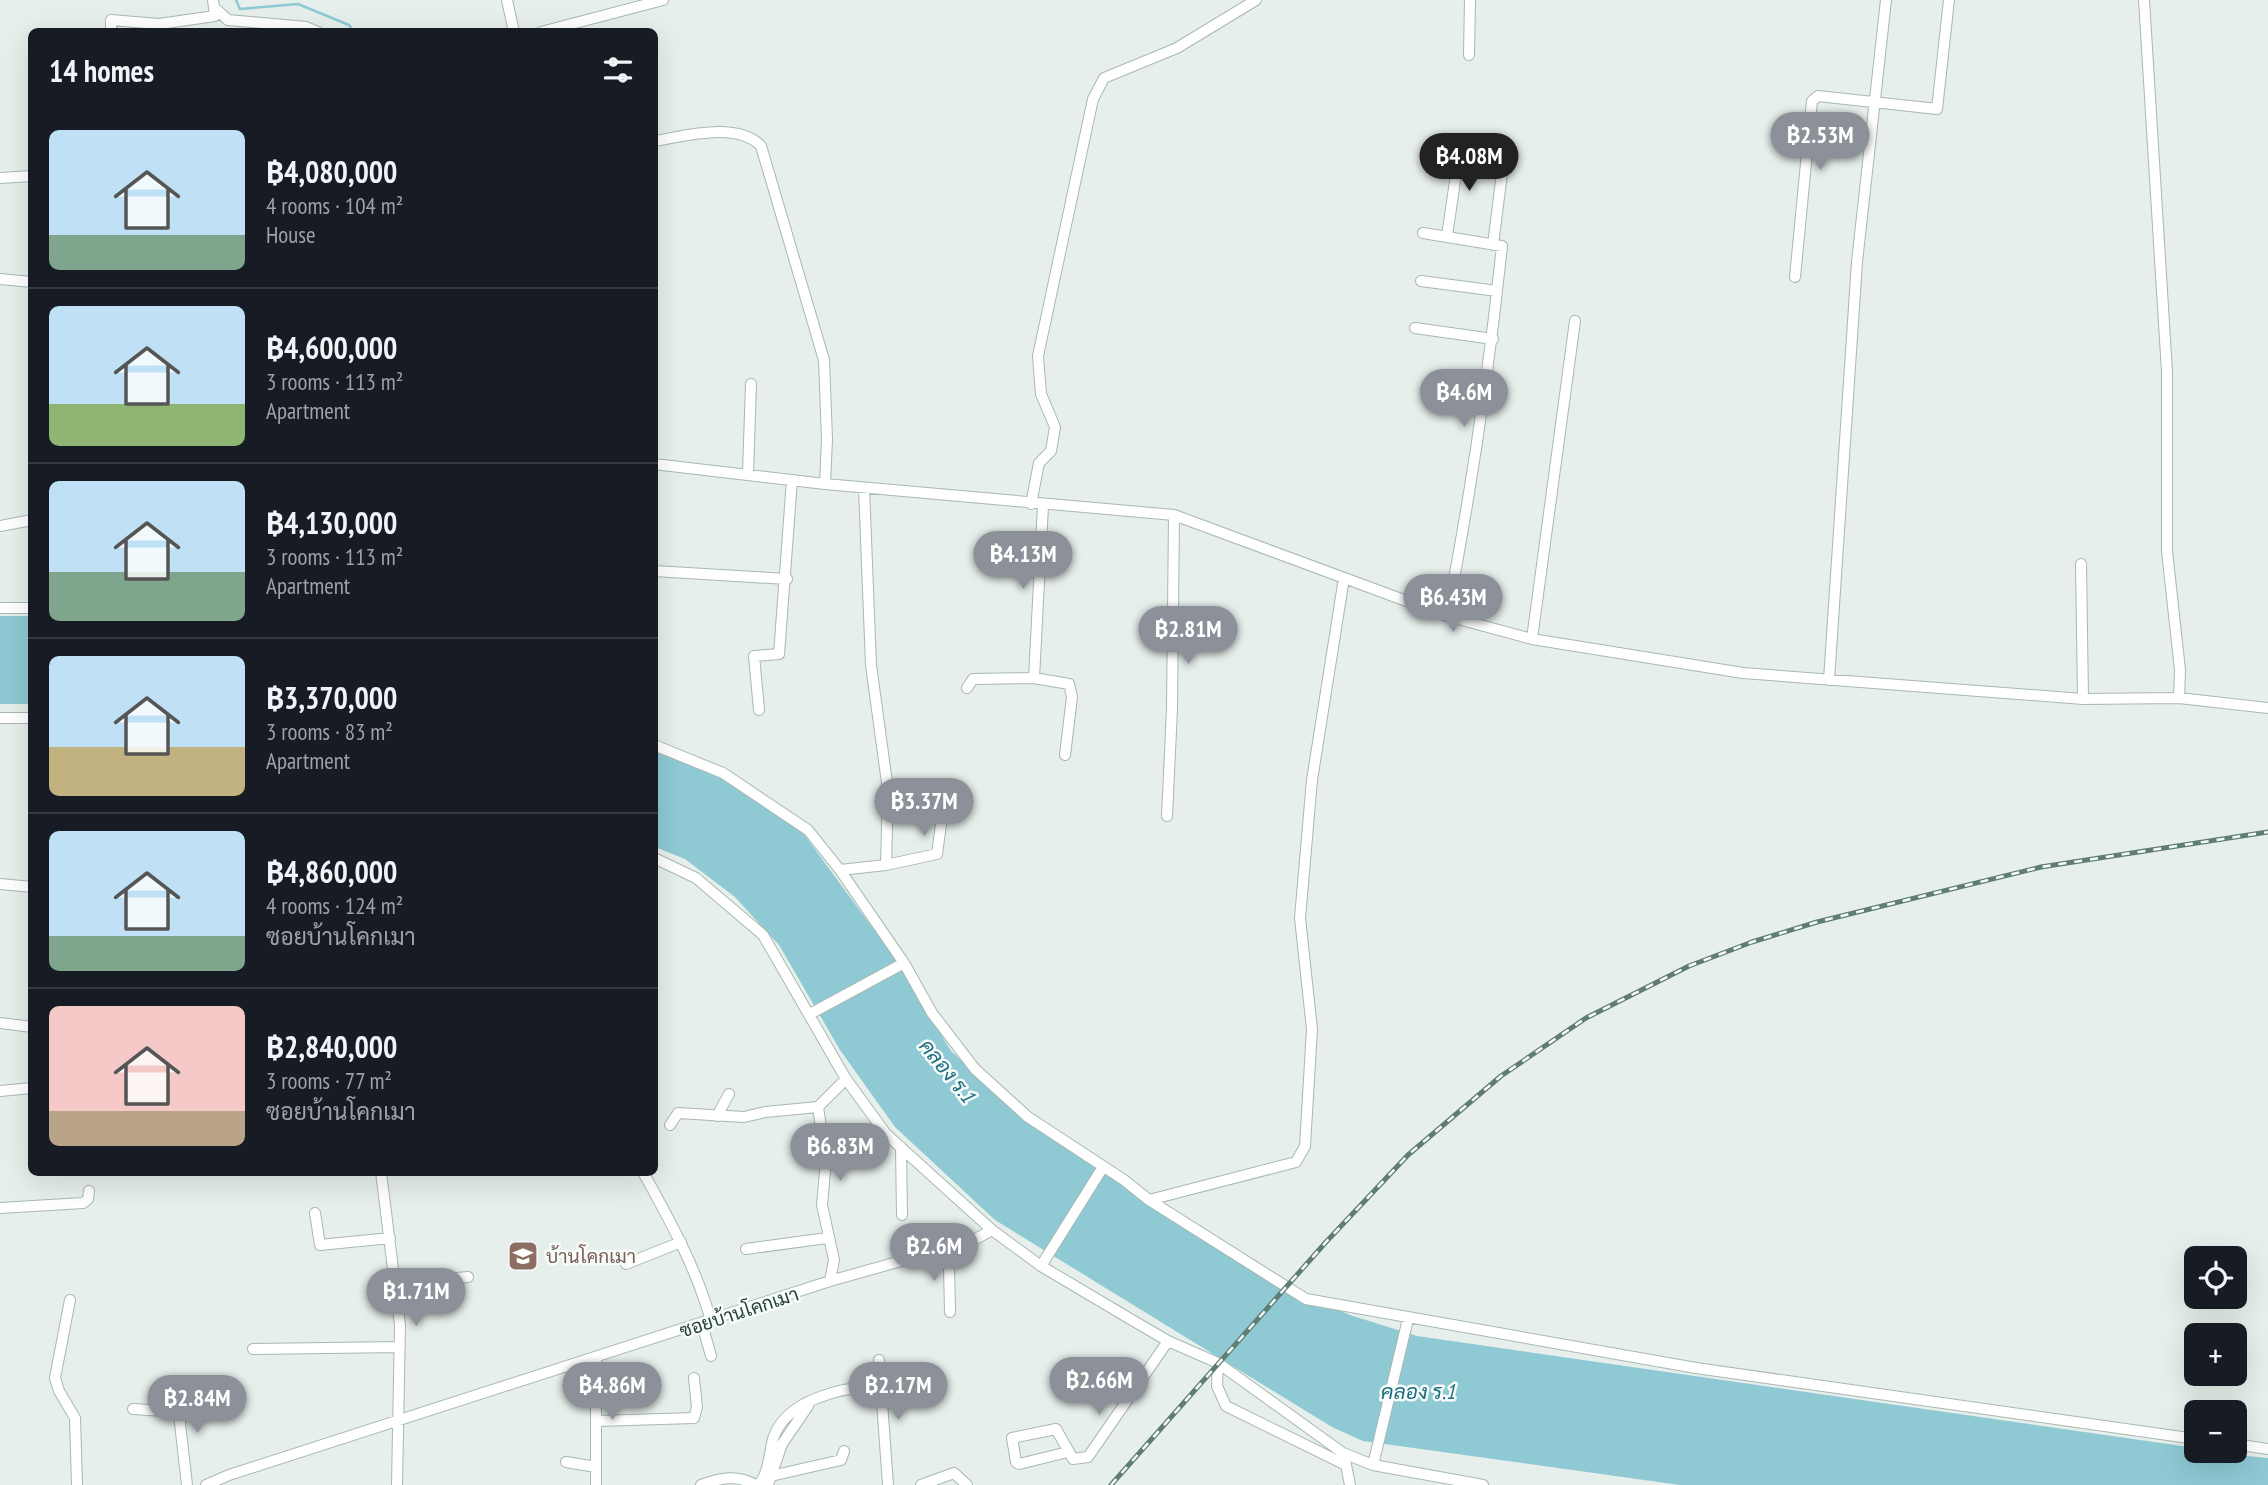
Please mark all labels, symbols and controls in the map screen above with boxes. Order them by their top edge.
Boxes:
text: 14 homes [49,51,154,90]
icon: filters [599,51,637,89]
pin: ฿2.53M [1763,113,1877,172]
text: ฿2.53M [1787,120,1854,149]
pin: ฿4.08M [1412,134,1526,193]
text: ฿4.08M [1436,141,1503,170]
text: ฿4,080,000 [266,152,397,191]
icon: home [105,158,189,242]
text: 4 rooms · 104 m² [266,191,403,220]
text: House [266,220,316,249]
text: ฿4,600,000 [266,328,397,367]
icon: home [105,334,189,418]
text: 3 rooms · 113 m² [266,367,403,396]
pin: ฿4.6M [1415,370,1513,429]
text: ฿4.6M [1436,377,1492,406]
text: Apartment [266,396,350,425]
text: ฿4,130,000 [266,503,397,542]
icon: home [105,509,189,593]
pin: ฿4.13M [966,532,1080,591]
text: ฿4.13M [990,539,1057,568]
text: 3 rooms · 113 m² [266,542,403,571]
text: Apartment [266,571,350,600]
pin: ฿6.43M [1396,574,1510,634]
text: ฿6.43M [1420,582,1487,611]
pin: ฿2.81M [1131,606,1245,666]
text: ฿2.81M [1155,614,1222,643]
text: ฿3,370,000 [266,678,397,717]
icon: home [105,684,189,768]
text: 3 rooms · 83 m² [266,717,393,746]
text: Apartment [266,746,350,775]
pin: ฿3.37M [867,778,981,838]
text: ฿3.37M [891,786,958,815]
text: ฿4,860,000 [266,852,397,891]
icon: home [105,859,189,943]
text: 4 rooms · 124 m² [266,891,403,920]
text: ซอยบ้านโคกเมา [266,922,416,951]
text: ฿2,840,000 [266,1027,397,1066]
water label: คลอง ร.1 [913,1033,982,1109]
icon: home [105,1034,189,1118]
text: 3 rooms · 77 m² [266,1066,392,1095]
text: ซอยบ้านโคกเมา [266,1097,416,1126]
pin: ฿6.83M [783,1124,897,1183]
text: ฿6.83M [807,1131,874,1160]
pin: ฿2.6M [885,1224,983,1283]
text: ฿2.6M [906,1231,962,1260]
school or university icon: บ้านโคกเมา [506,1239,540,1273]
place label: บ้านโคกเมา [546,1244,636,1268]
map controls [2184,1246,2247,1463]
button: locate [2184,1246,2247,1309]
pin: ฿1.71M [359,1268,473,1328]
text: ฿1.71M [383,1276,450,1305]
street label: ซอยบ้านโคกเมา [676,1281,802,1343]
button: + [2184,1323,2247,1386]
pin: ฿2.66M [1042,1358,1156,1417]
pin: ฿4.86M [555,1362,669,1422]
pin: ฿2.17M [841,1362,955,1422]
text: ฿2.66M [1066,1365,1133,1394]
text: ฿4.86M [579,1370,646,1399]
text: ฿2.17M [865,1370,932,1399]
pin: ฿2.84M [140,1376,254,1435]
water label: คลอง ร.1 [1381,1378,1456,1405]
text: ฿2.84M [164,1383,231,1412]
button: − [2184,1400,2247,1463]

